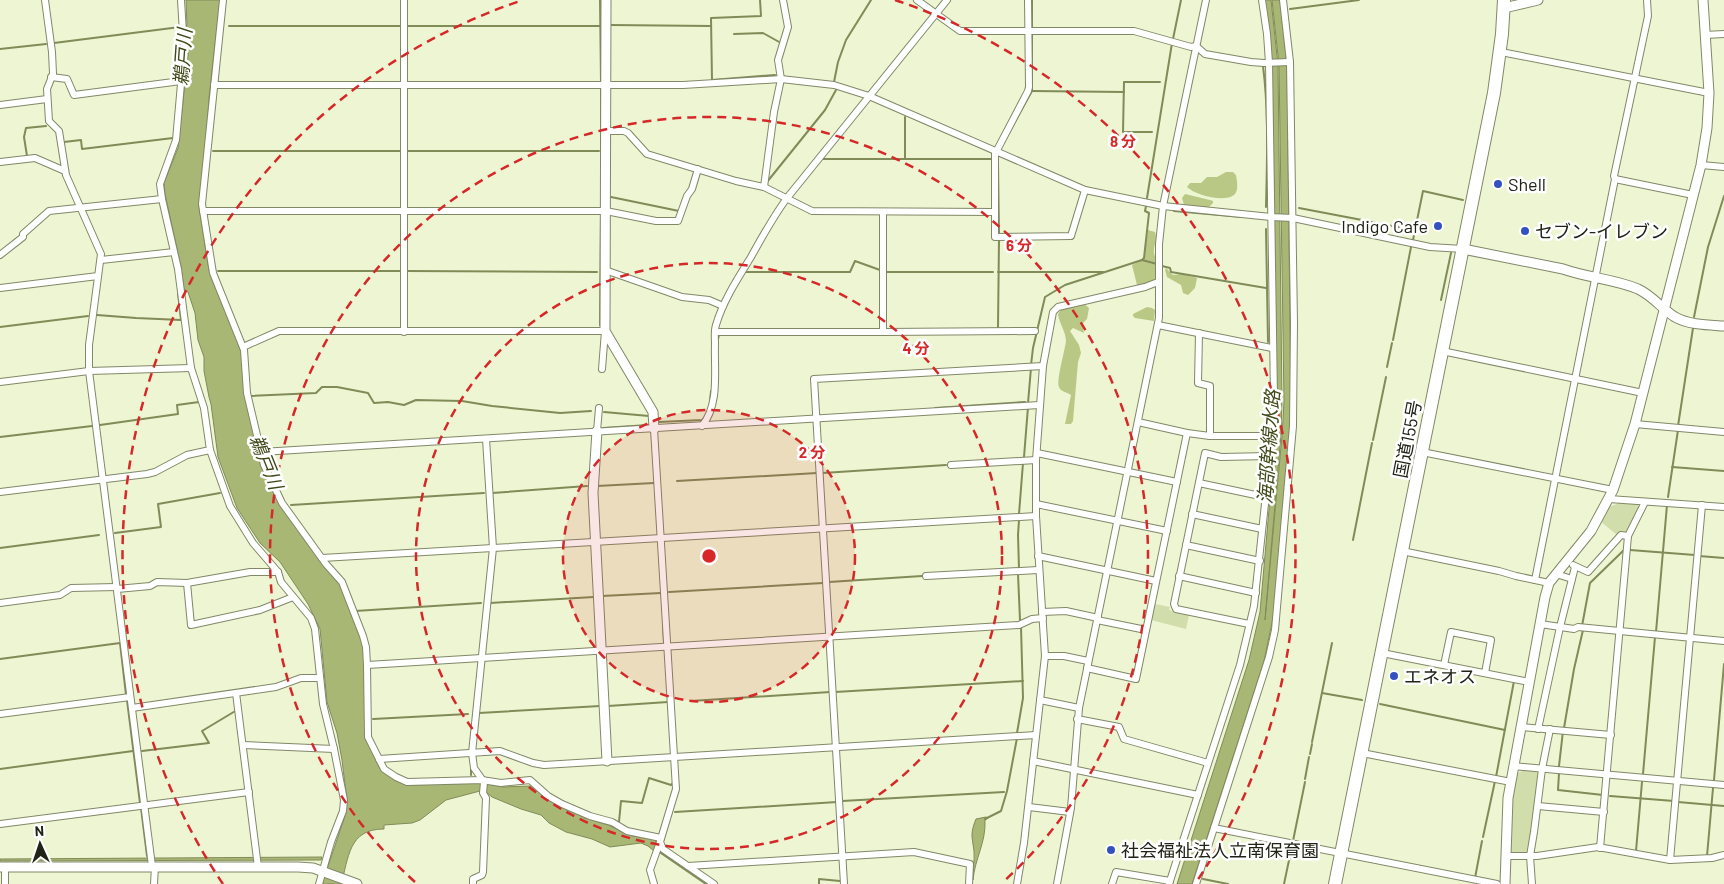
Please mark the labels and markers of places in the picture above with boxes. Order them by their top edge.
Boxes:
place label: Shell [1508,173,1546,195]
marker: Shell [1492,178,1504,190]
place label: Indigo Cafe [1341,215,1428,237]
marker: Indigo Cafe [1432,220,1444,232]
place label: セブン-イレブン [1535,220,1668,242]
marker: セブン-イレブン [1519,225,1531,237]
centre of rings [700,547,718,565]
place label: エネオス [1404,665,1476,687]
marker: エネオス [1388,670,1400,682]
place label: 社会福祉法人立南保育園 [1121,839,1319,861]
marker: 社会福祉法人立南保育園 [1105,844,1117,856]

